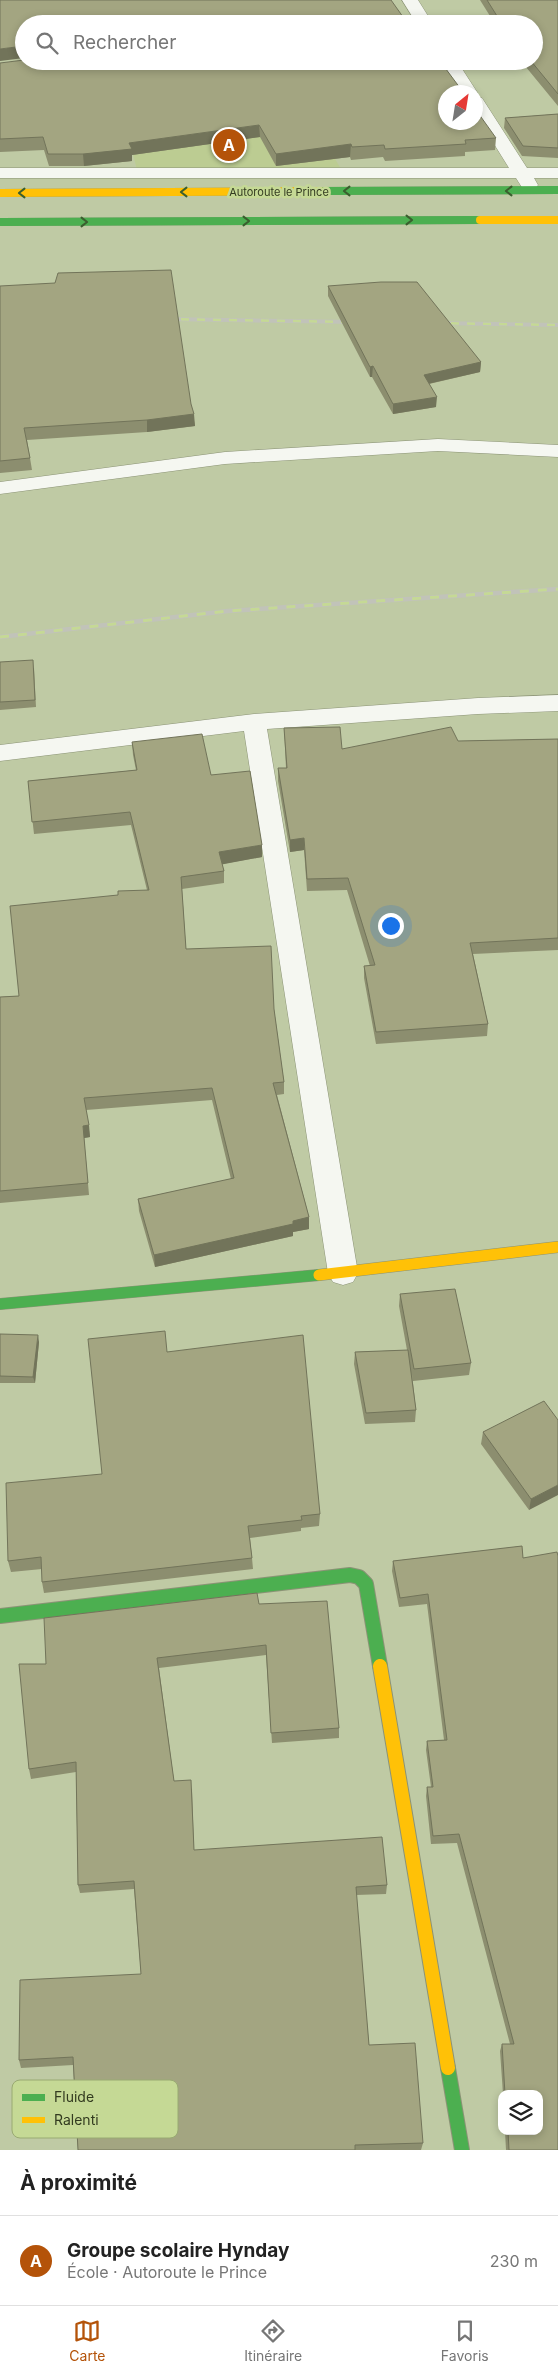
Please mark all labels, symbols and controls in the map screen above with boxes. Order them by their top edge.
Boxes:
search box [15,15,543,70]
icon: search [33,29,61,57]
text: Rechercher [73,31,176,54]
north arrow [438,85,483,130]
pin: A [213,126,245,164]
street label: Autoroute le Prince [229,185,329,199]
one-way arrow [343,186,350,196]
one-way arrow [505,186,513,196]
one-way arrow [180,187,188,197]
one-way arrow [18,188,26,198]
one-way arrow [405,215,413,225]
one-way arrow [80,216,88,227]
one-way arrow [242,216,250,226]
your location [378,913,404,939]
legend [12,2080,178,2138]
text: Fluide [54,2088,94,2105]
map controls [498,2090,543,2135]
button: layers [498,2090,543,2135]
text: Ralenti [54,2111,99,2128]
text: À proximité [20,2170,137,2195]
text: Groupe scolaire Hynday [67,2239,289,2262]
text: A [30,2251,42,2271]
text: 230 m [490,2251,538,2271]
text: École · Autoroute le Prince [67,2262,267,2282]
tab: Carte [69,2317,106,2364]
tab: Itinéraire [244,2317,302,2364]
tab: Favoris [441,2317,489,2364]

